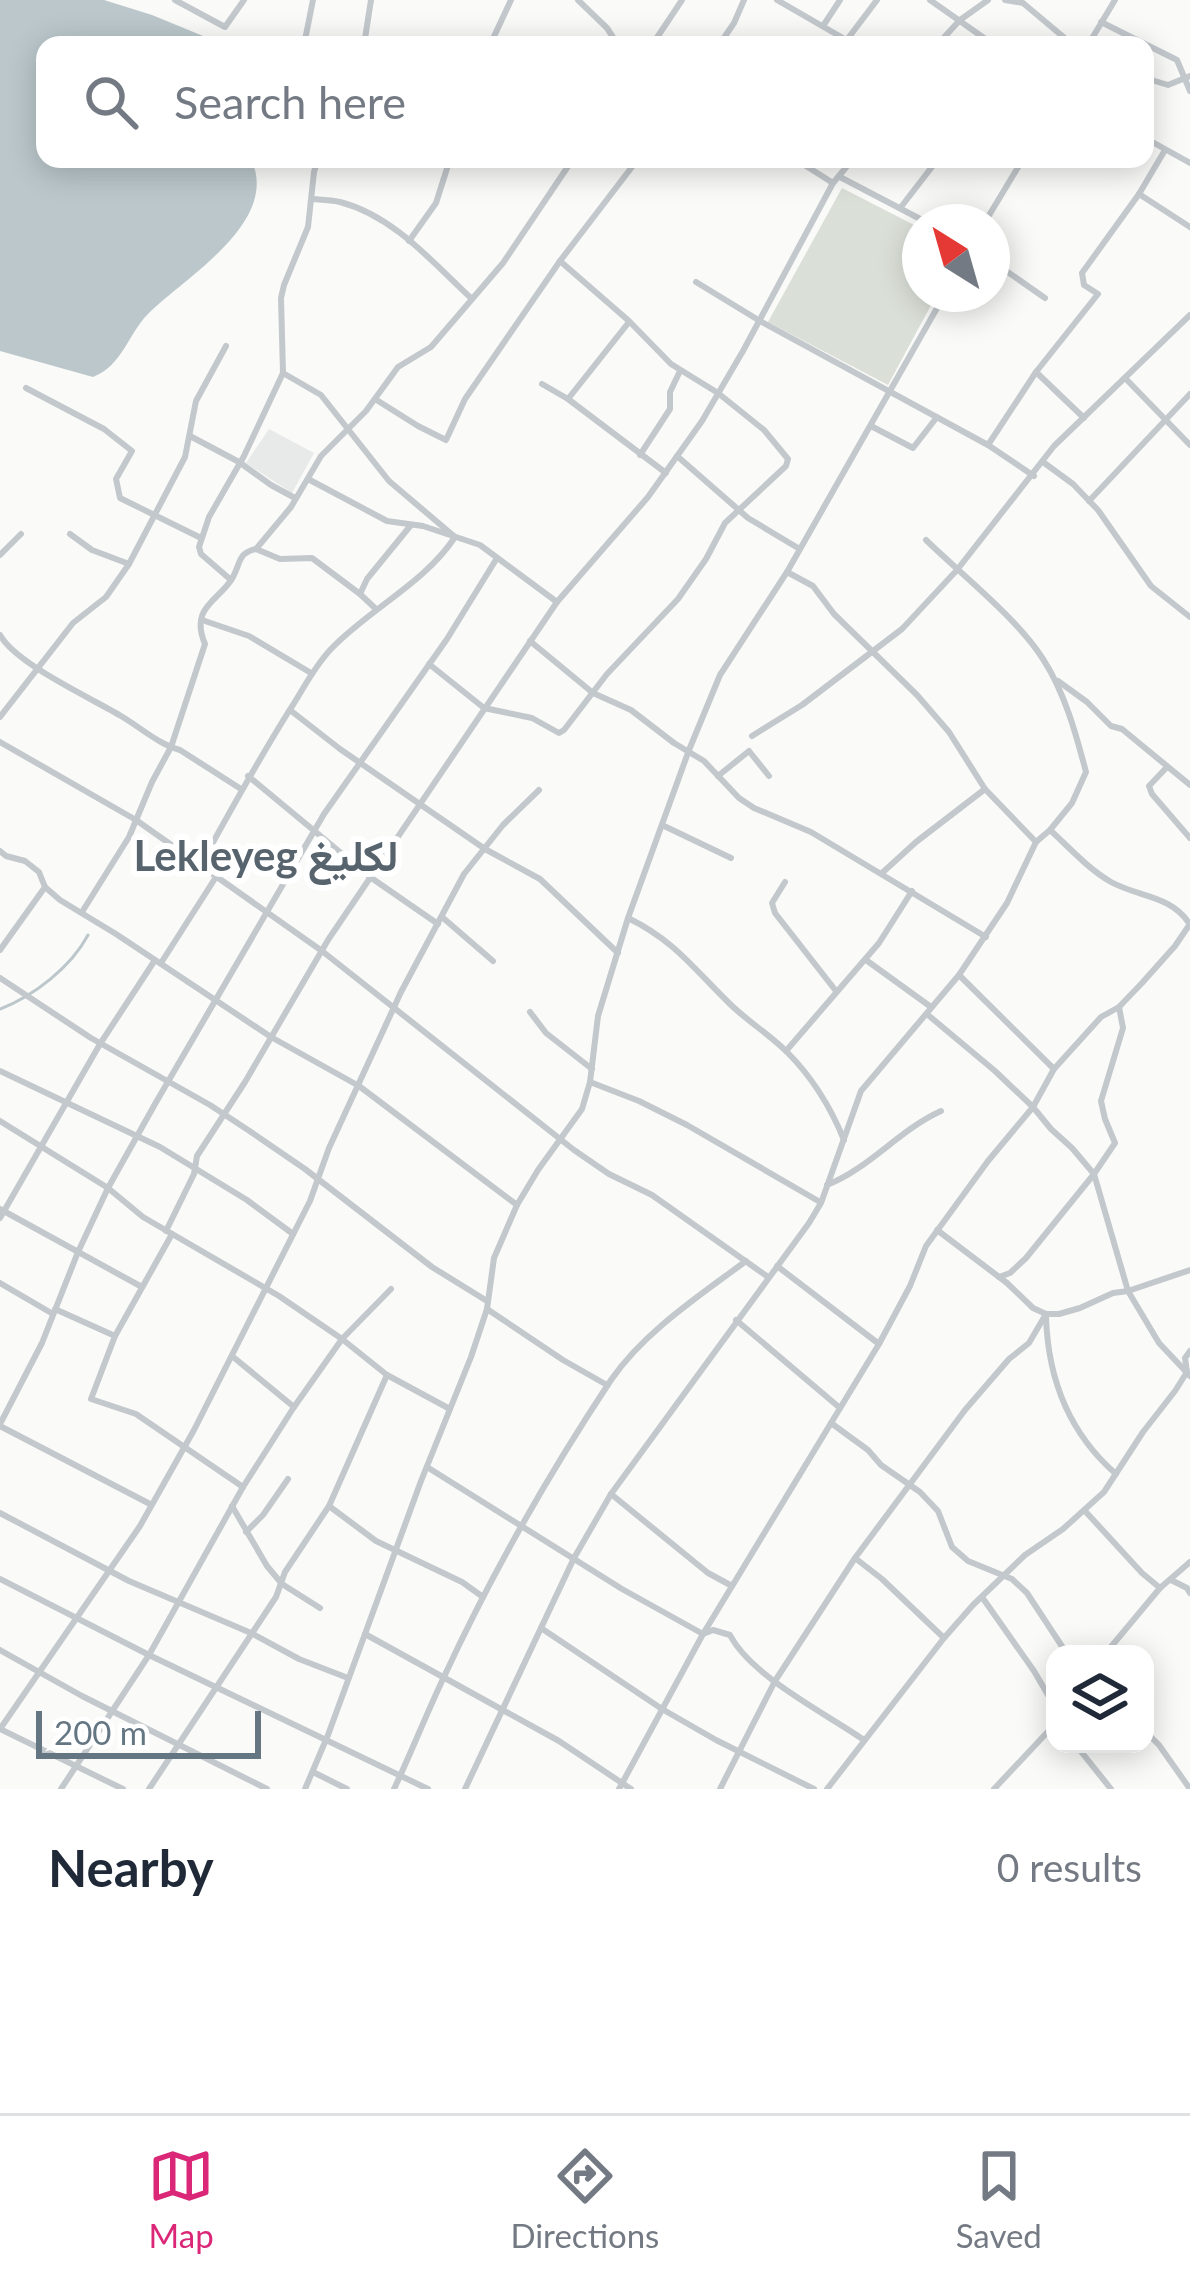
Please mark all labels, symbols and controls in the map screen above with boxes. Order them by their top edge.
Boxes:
search box [36,36,1154,168]
icon: search [78,69,144,135]
text: Search here [174,75,406,129]
north arrow [902,204,1010,312]
district label: Lekleyeg لكليغ [134,830,398,885]
map controls [1046,1645,1154,1753]
button: layers [1046,1645,1154,1753]
scale bar [36,1705,261,1758]
text: 200 m [54,1712,147,1752]
text: Nearby [48,1837,214,1898]
text: 0 results [997,1844,1142,1890]
tab: Map [148,2143,214,2255]
tab: Directions [510,2143,659,2255]
tab: Saved [956,2143,1042,2255]

